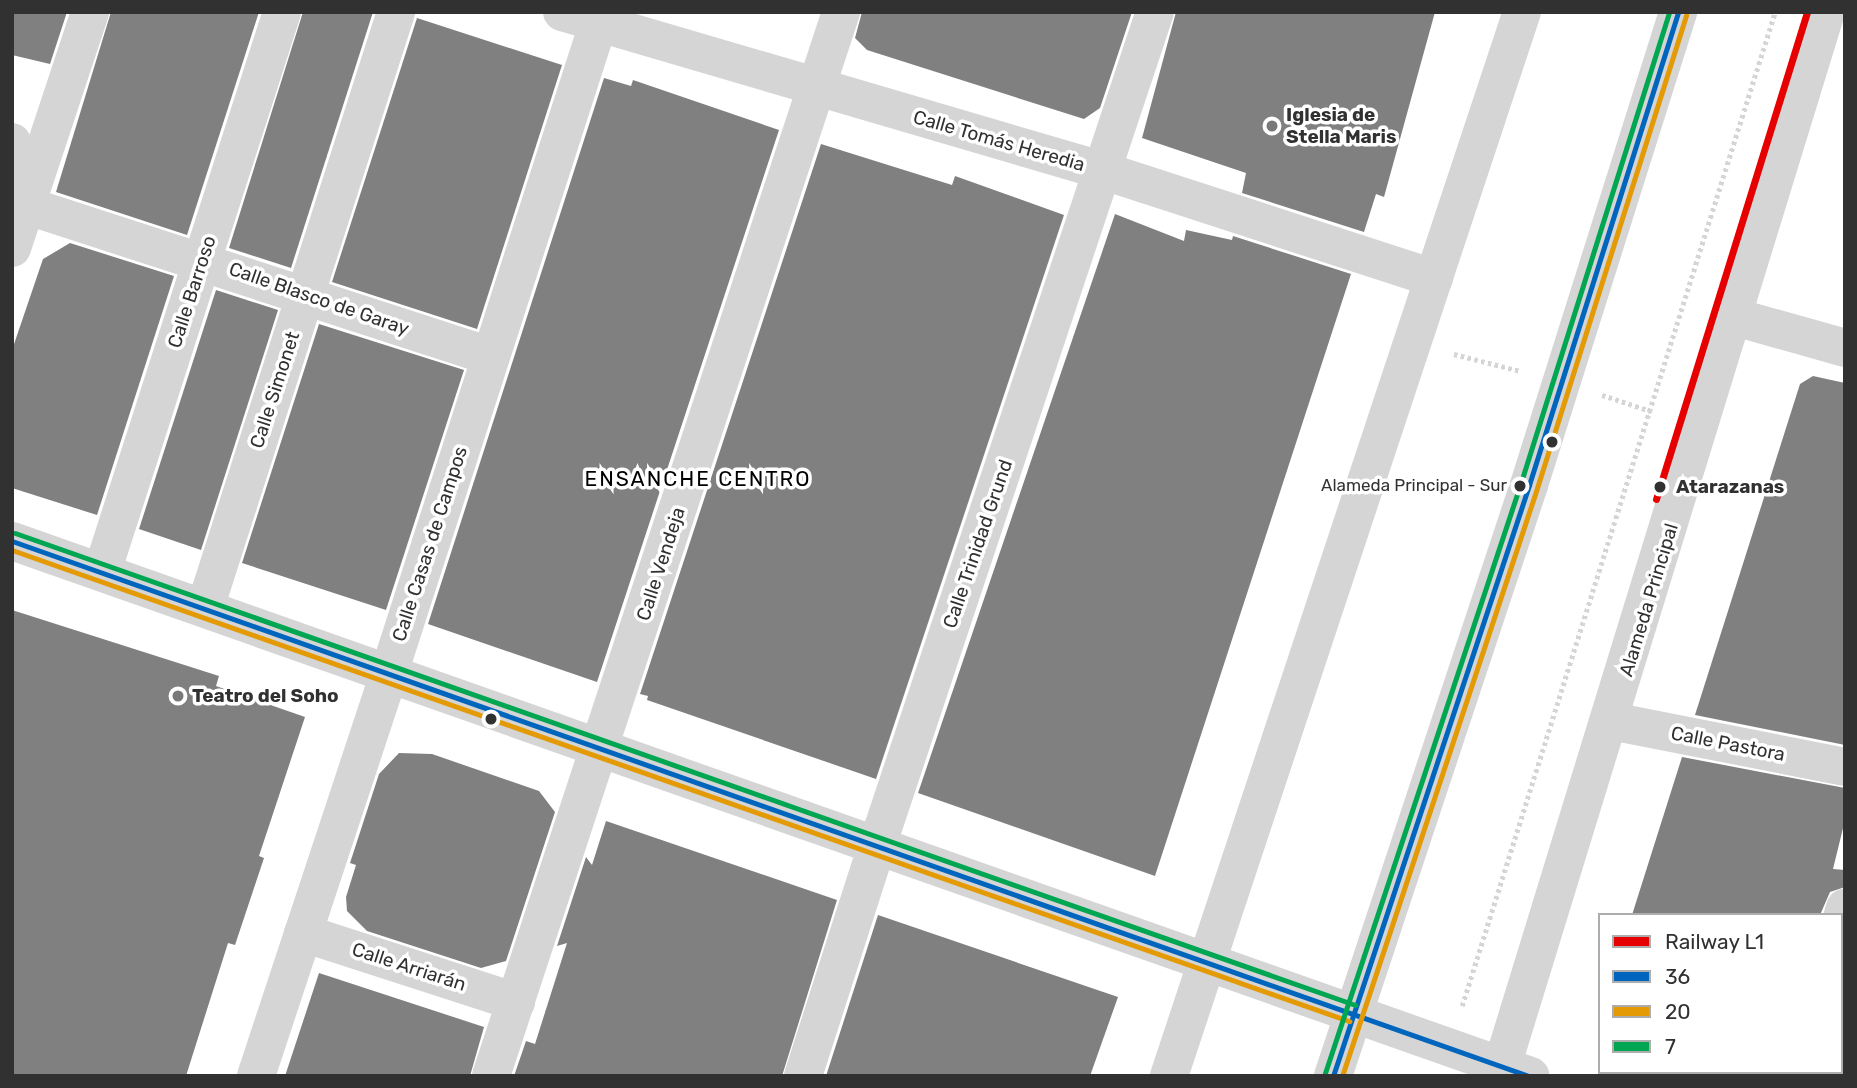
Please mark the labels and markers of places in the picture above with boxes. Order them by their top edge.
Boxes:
place label: Iglesia de Stella Maris [1286,104,1396,148]
marker: Iglesia de Stella Maris [1264,118,1280,134]
unlabelled marker [1545,435,1559,449]
place label: Alameda Principal - Sur [1321,476,1507,496]
place label: Atarazanas [1676,476,1784,498]
marker: Atarazanas [1650,477,1670,497]
marker: Alameda Principal - Sur [1513,479,1527,493]
place label: Teatro del Soho [192,685,339,707]
marker: Teatro del Soho [170,688,186,704]
unlabelled marker [484,712,498,726]

